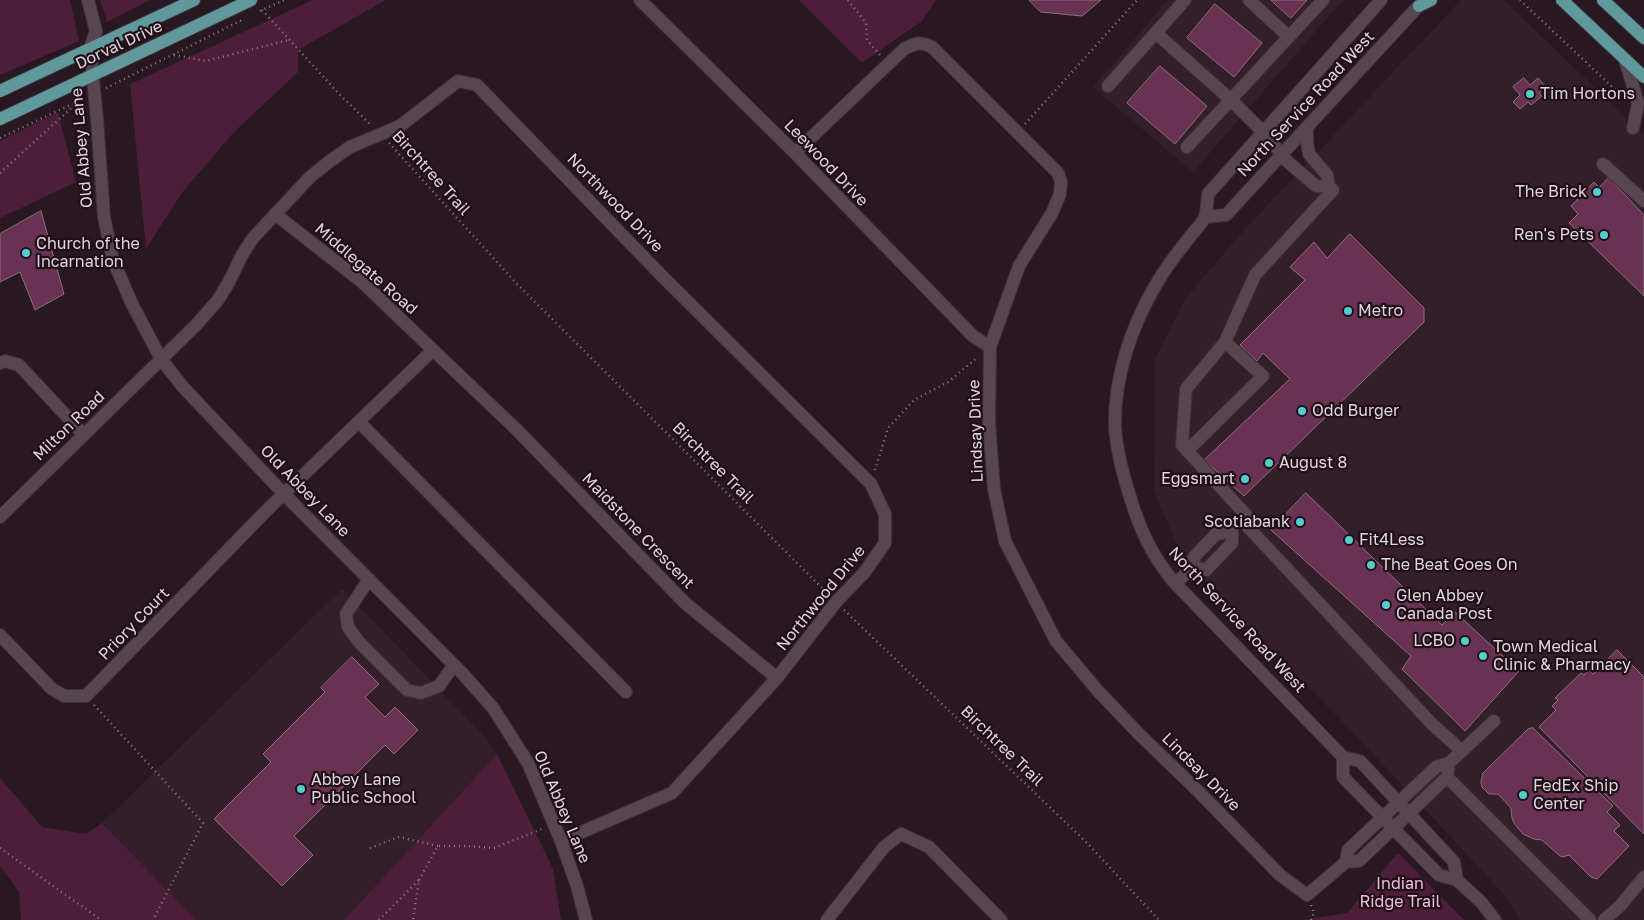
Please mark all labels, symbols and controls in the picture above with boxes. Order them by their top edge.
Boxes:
street label: Dorval Drive [72,16,166,74]
street label: North Service Road West [1233,27,1379,181]
place label: Tim Hortons [1540,84,1635,104]
street label: Old Abbey Lane [67,87,97,209]
marker: Tim Hortons [1524,88,1536,100]
street label: Leewood Drive [780,116,872,210]
street label: Birchtree Trail [388,127,474,219]
street label: Northwood Drive [563,150,667,256]
place label: The Brick [1515,182,1587,202]
marker: The Brick [1591,186,1603,198]
street label: Middlegate Road [311,219,421,319]
place label: Ren's Pets [1514,225,1594,245]
marker: Ren's Pets [1598,229,1610,241]
place label: Church of the Incarnation [36,234,140,272]
marker: Church of the Incarnation [20,247,32,259]
place label: Metro [1358,301,1403,321]
marker: Metro [1342,305,1354,317]
street label: Lindsay Drive [965,379,987,483]
street label: Milton Road [29,387,109,465]
place label: Odd Burger [1312,401,1399,421]
marker: Odd Burger [1296,405,1308,417]
street label: Birchtree Trail [668,418,758,508]
street label: Old Abbey Lane [256,441,354,541]
place label: August 8 [1279,453,1347,473]
marker: August 8 [1263,457,1275,469]
street label: Maidstone Crescent [578,469,698,593]
place label: Eggsmart [1161,469,1235,489]
marker: Eggsmart [1239,473,1251,485]
place label: Scotiabank [1204,512,1290,532]
marker: Scotiabank [1294,516,1306,528]
place label: Fit4Less [1359,530,1424,550]
marker: Fit4Less [1343,534,1355,546]
street label: Northwood Drive [773,541,869,655]
street label: North Service Road West [1164,543,1310,697]
place label: The Beat Goes On [1381,555,1518,575]
marker: The Beat Goes On [1365,559,1377,571]
street label: Priory Court [95,584,173,664]
place label: Glen Abbey Canada Post [1396,586,1492,624]
marker: Glen Abbey Canada Post [1380,599,1392,611]
place label: LCBO [1413,631,1455,651]
marker: LCBO [1459,635,1471,647]
place label: Town Medical Clinic & Pharmacy [1493,637,1631,675]
marker: Town Medical Clinic & Pharmacy [1477,650,1489,662]
street label: Birchtree Trail [957,702,1047,790]
street label: Lindsay Drive [1158,729,1244,815]
street label: Old Abbey Lane [530,748,594,866]
place label: Abbey Lane Public School [311,770,416,808]
place label: FedEx Ship Center [1533,776,1618,814]
marker: Abbey Lane Public School [295,783,307,795]
marker: FedEx Ship Center [1517,789,1529,801]
park label: Indian Ridge Trail [1359,874,1441,912]

